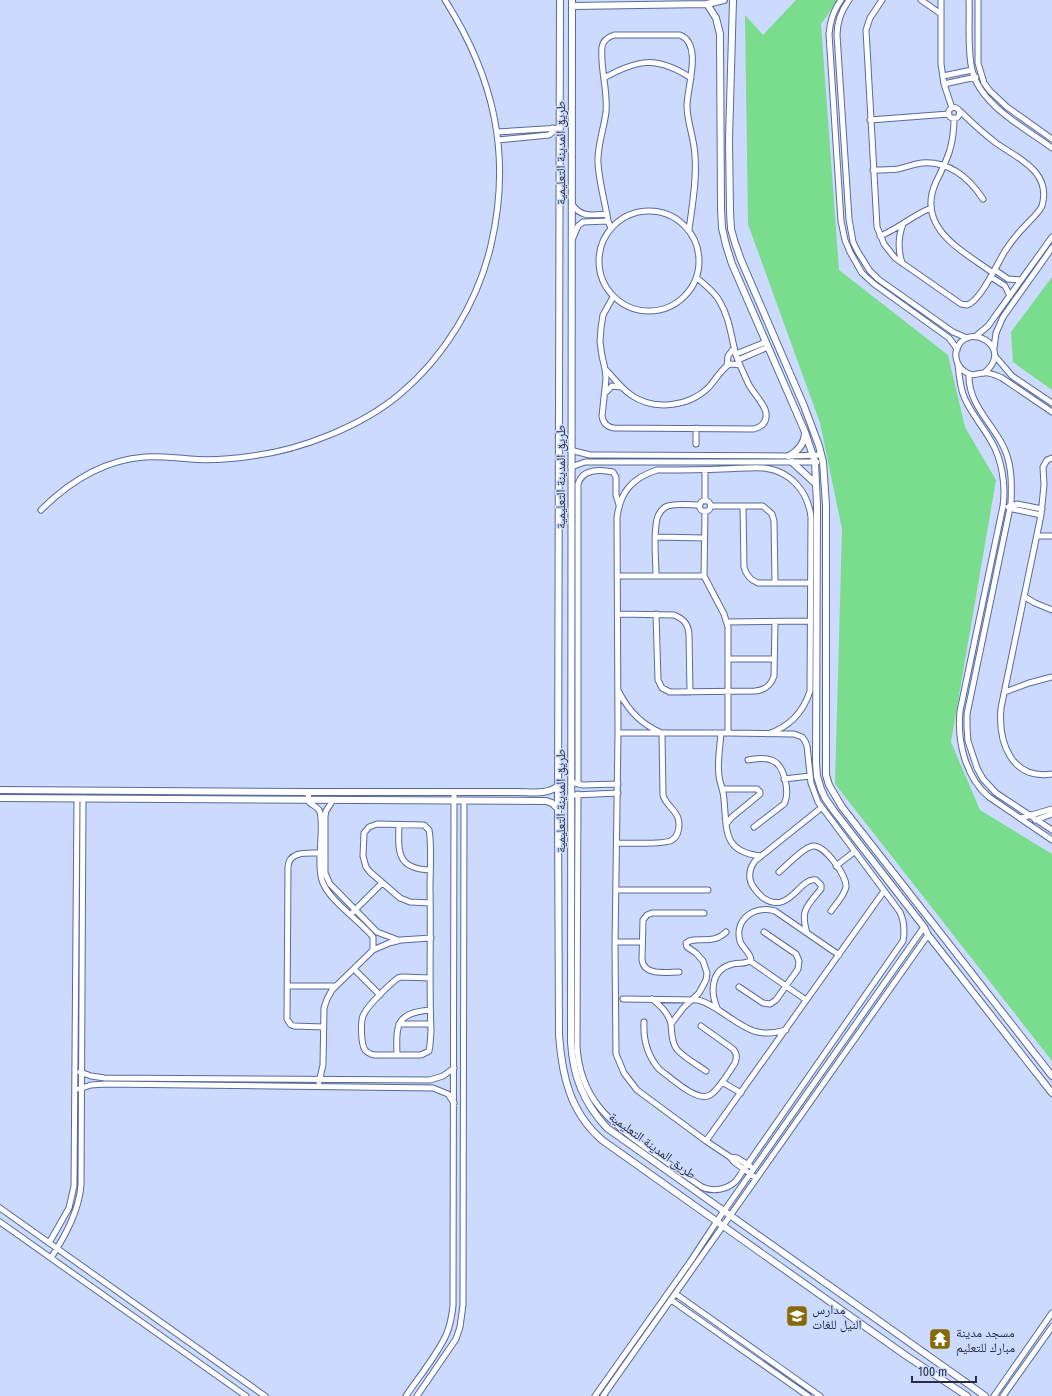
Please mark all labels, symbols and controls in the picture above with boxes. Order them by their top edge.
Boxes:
street label: طريق المدينة التعليمية [553,101,569,205]
street label: طريق المدينة التعليمية [553,425,569,529]
street label: طريق المدينة التعليمية [553,749,569,853]
street label: طريق المدينة التعليمية [606,1109,699,1183]
place label: مدارس النيل للغات [812,1302,862,1333]
school or university icon: مدارس النيل للغات [784,1303,810,1329]
place label: مسجد مدينة مبارك للتعليم [956,1325,1015,1356]
temple icon: مسجد مدينة مبارك للتعليم [927,1326,953,1352]
scale bar [912,1358,976,1384]
text: 100 m [918,1365,947,1379]

